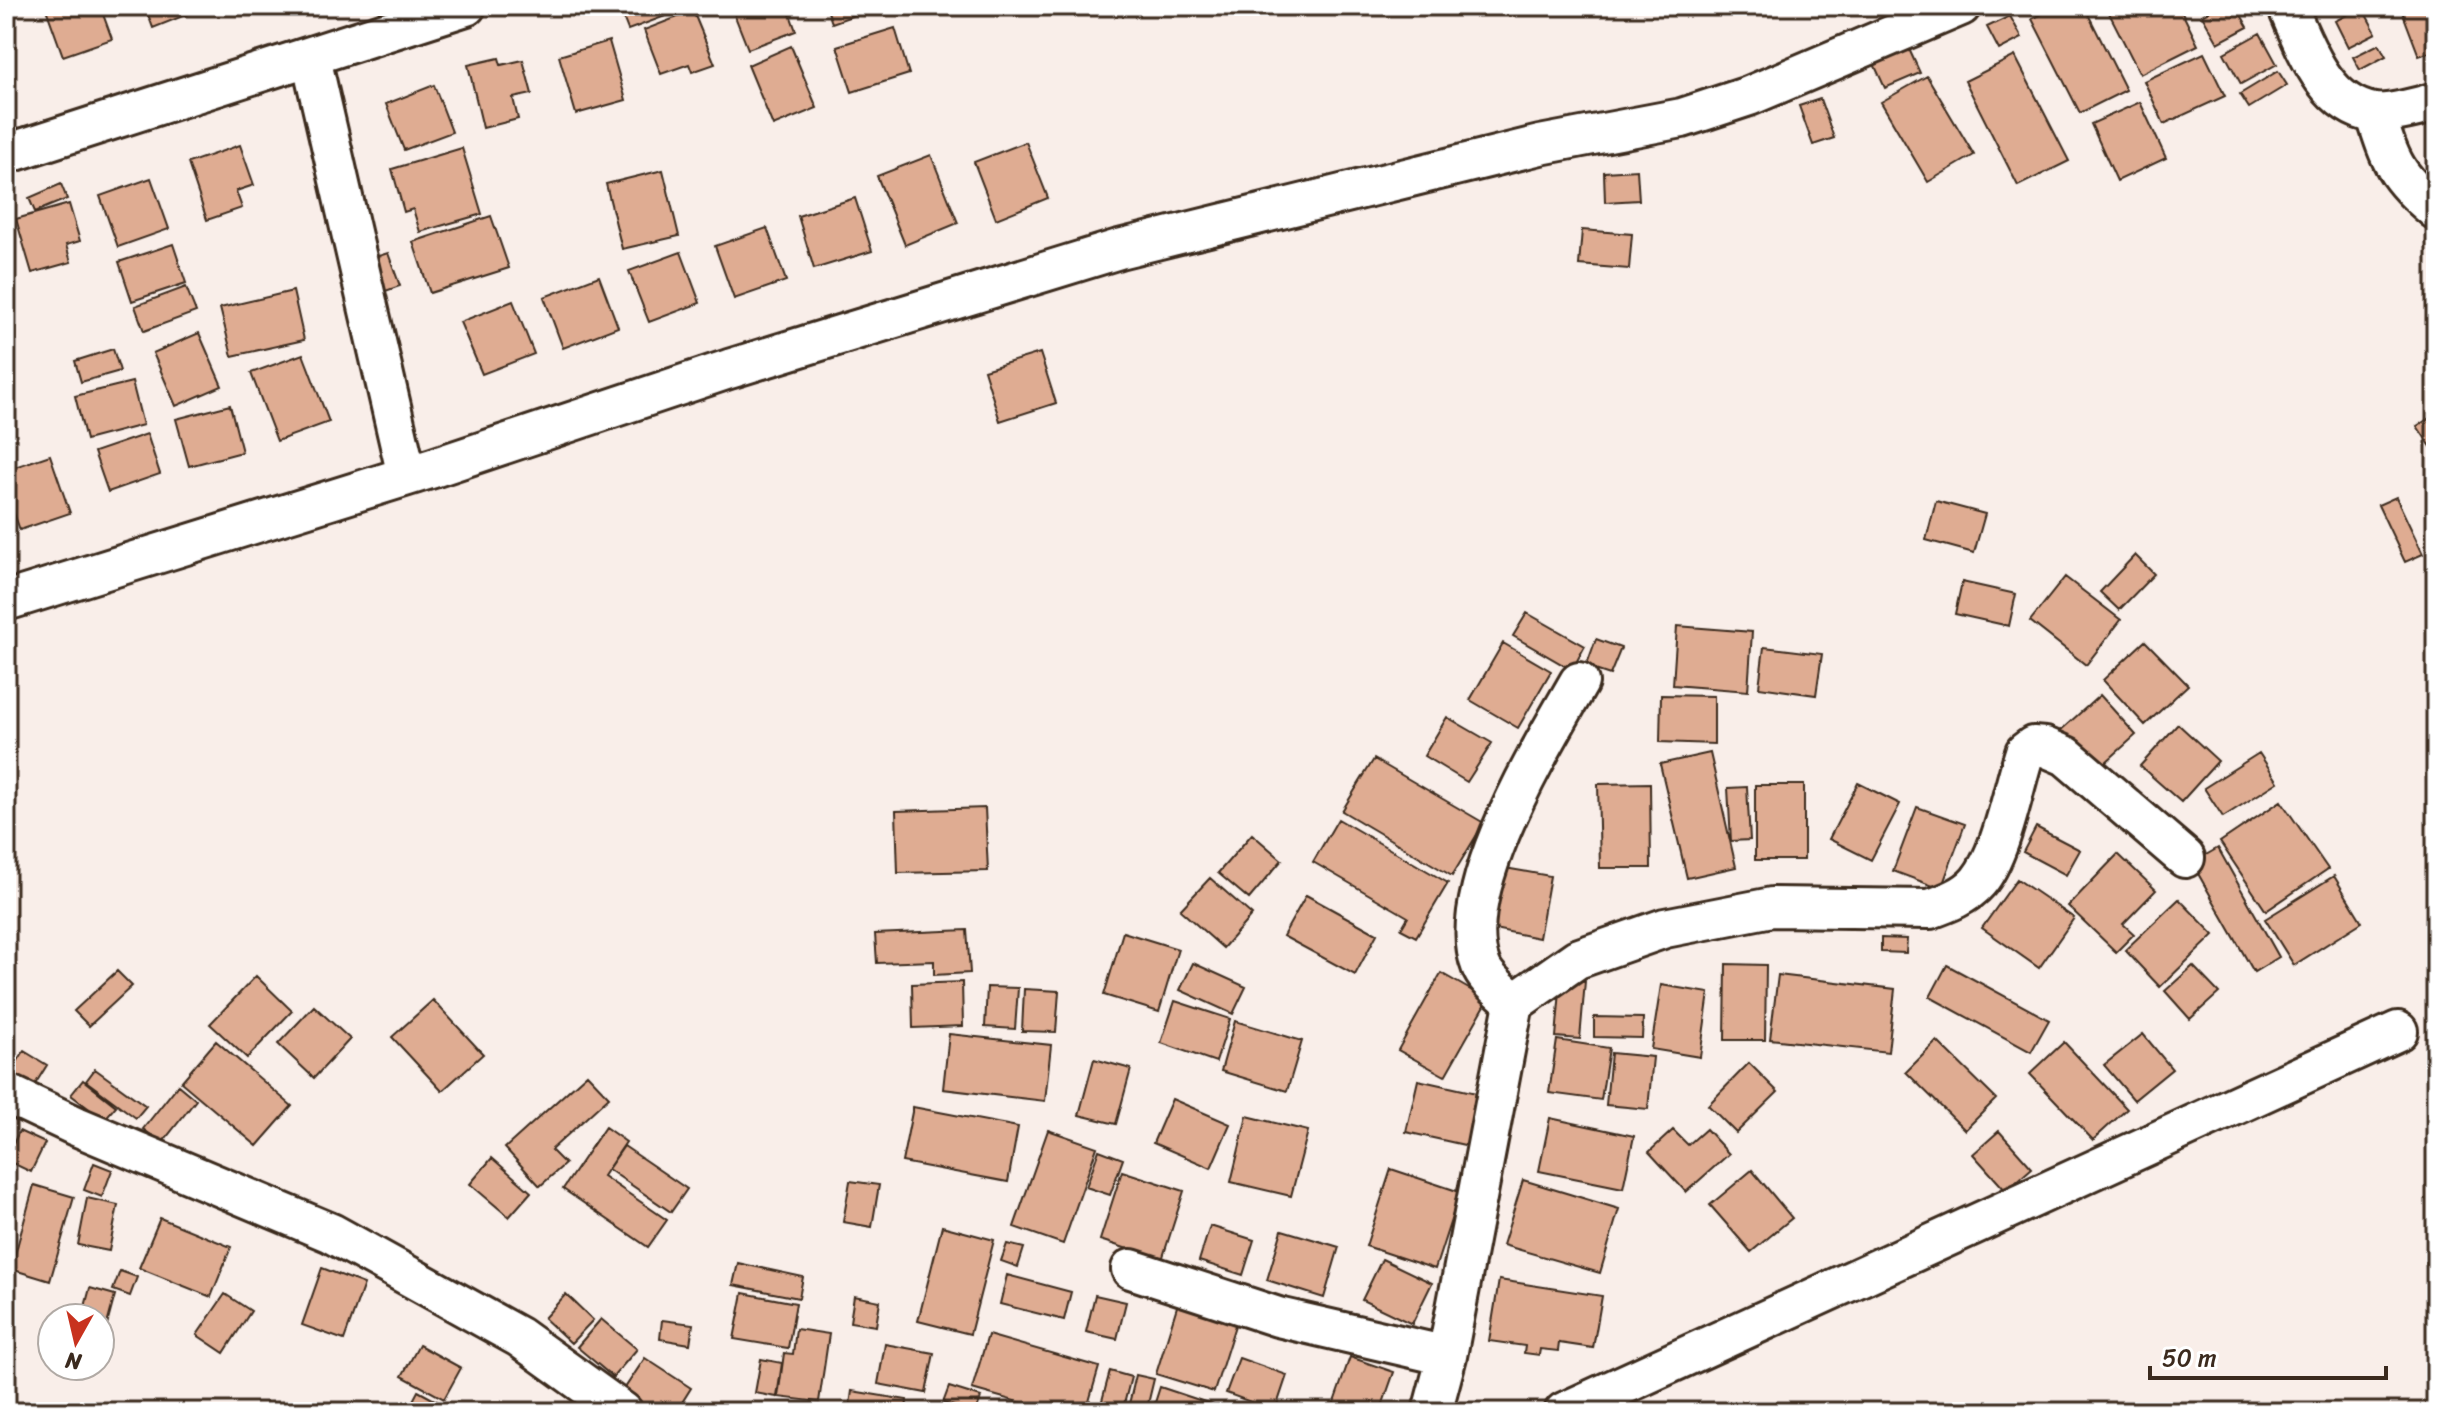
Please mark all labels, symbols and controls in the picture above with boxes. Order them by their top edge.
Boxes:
north arrow [36,1302,116,1382]
scale bar [2150,1330,2386,1380]
text: 50 m [2162,1337,2217,1379]
text: N [62,1341,85,1382]

